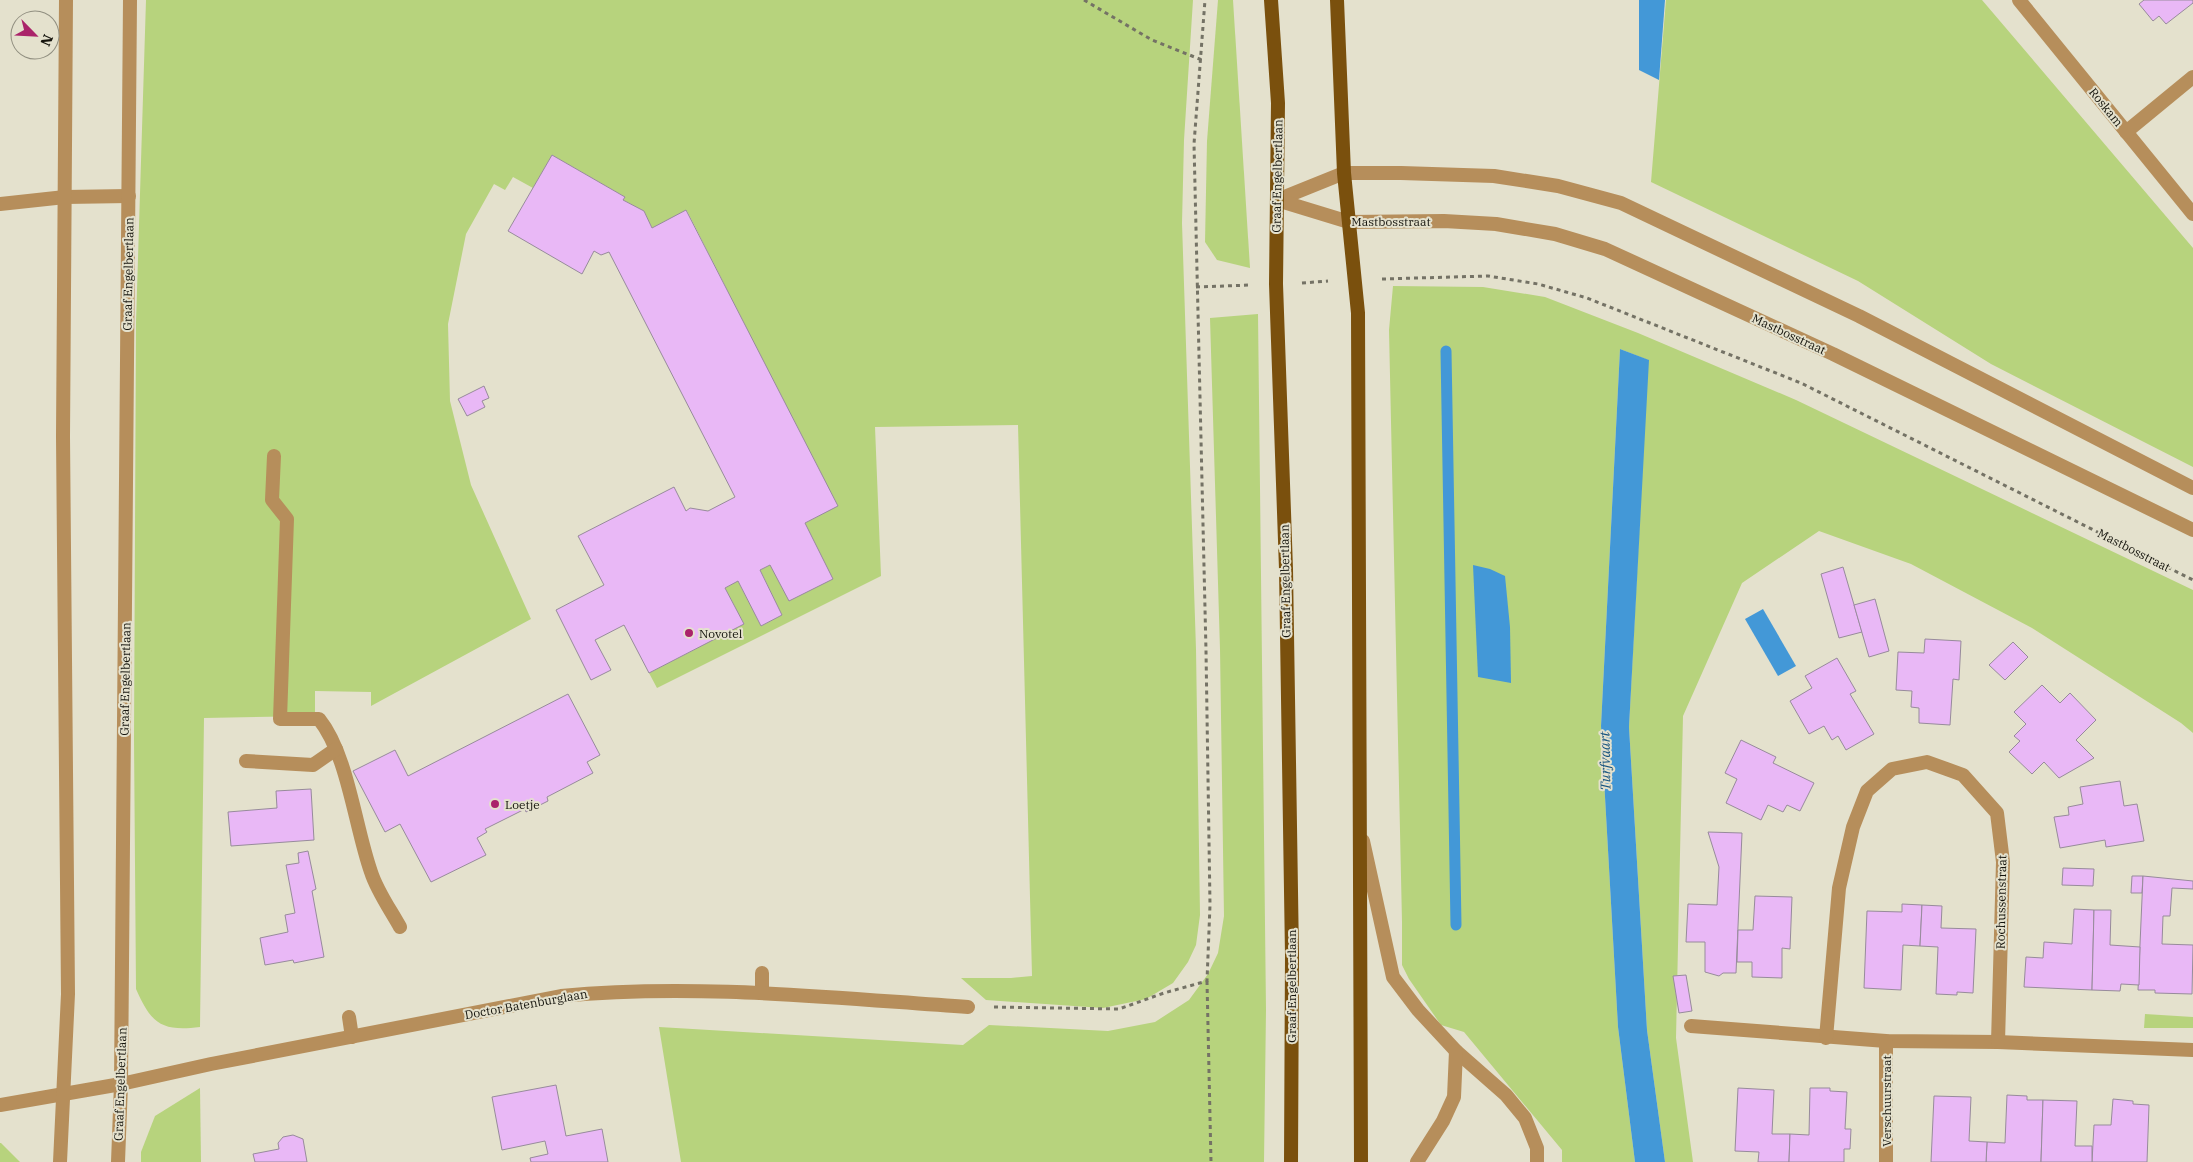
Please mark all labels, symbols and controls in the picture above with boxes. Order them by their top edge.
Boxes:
north arrow [10,10,60,60]
text: N [36,32,57,49]
street label: Roskam [2086,85,2126,130]
street label: Graaf Engelbertlaan [1269,119,1285,233]
street label: Mastbosstraat [1351,214,1431,229]
street label: Graaf Engelbertlaan [120,217,136,331]
street label: Mastbosstraat [1750,310,1828,358]
street label: Graaf Engelbertlaan [1277,524,1293,638]
street label: Mastbosstraat [2095,525,2173,575]
street label: Graaf Engelbertlaan [117,622,133,736]
place label: Novotel [699,626,743,641]
marker: Novotel [683,627,695,639]
water label: Turfvaart [1595,730,1615,791]
place label: Loetje [505,797,540,812]
marker: Loetje [489,798,501,810]
street label: Rochussenstraat [1993,855,2009,949]
street label: Graaf Engelbertlaan [1284,929,1299,1043]
street label: Doctor Batenburglaan [463,986,589,1022]
street label: Graaf Engelbertlaan [111,1027,129,1141]
street label: Verschuurstraat [1879,1055,1894,1147]

